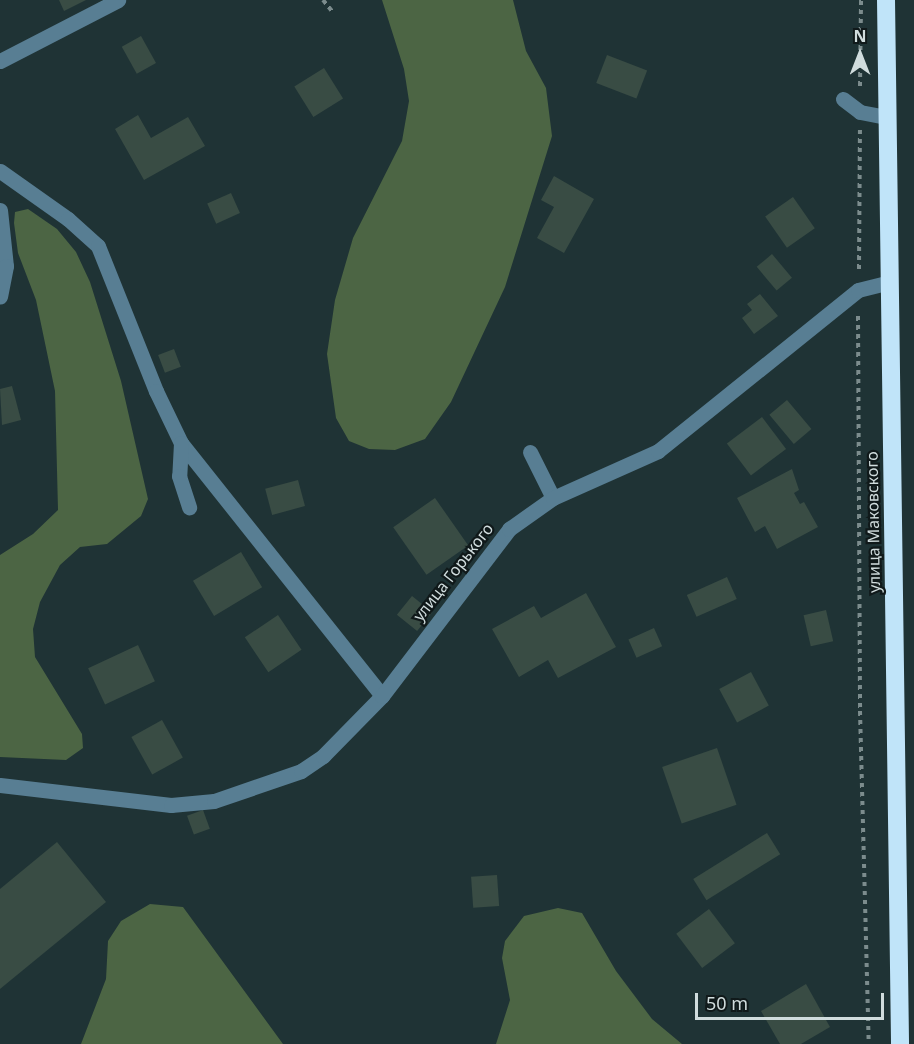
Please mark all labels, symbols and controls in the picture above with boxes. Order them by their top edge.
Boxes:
north arrow [830,24,890,84]
text: N [853,25,867,47]
street label: улица Маковского [862,451,884,593]
street label: улица Горького [409,519,497,625]
scale bar [698,981,887,1019]
text: 50 m [706,991,748,1015]

